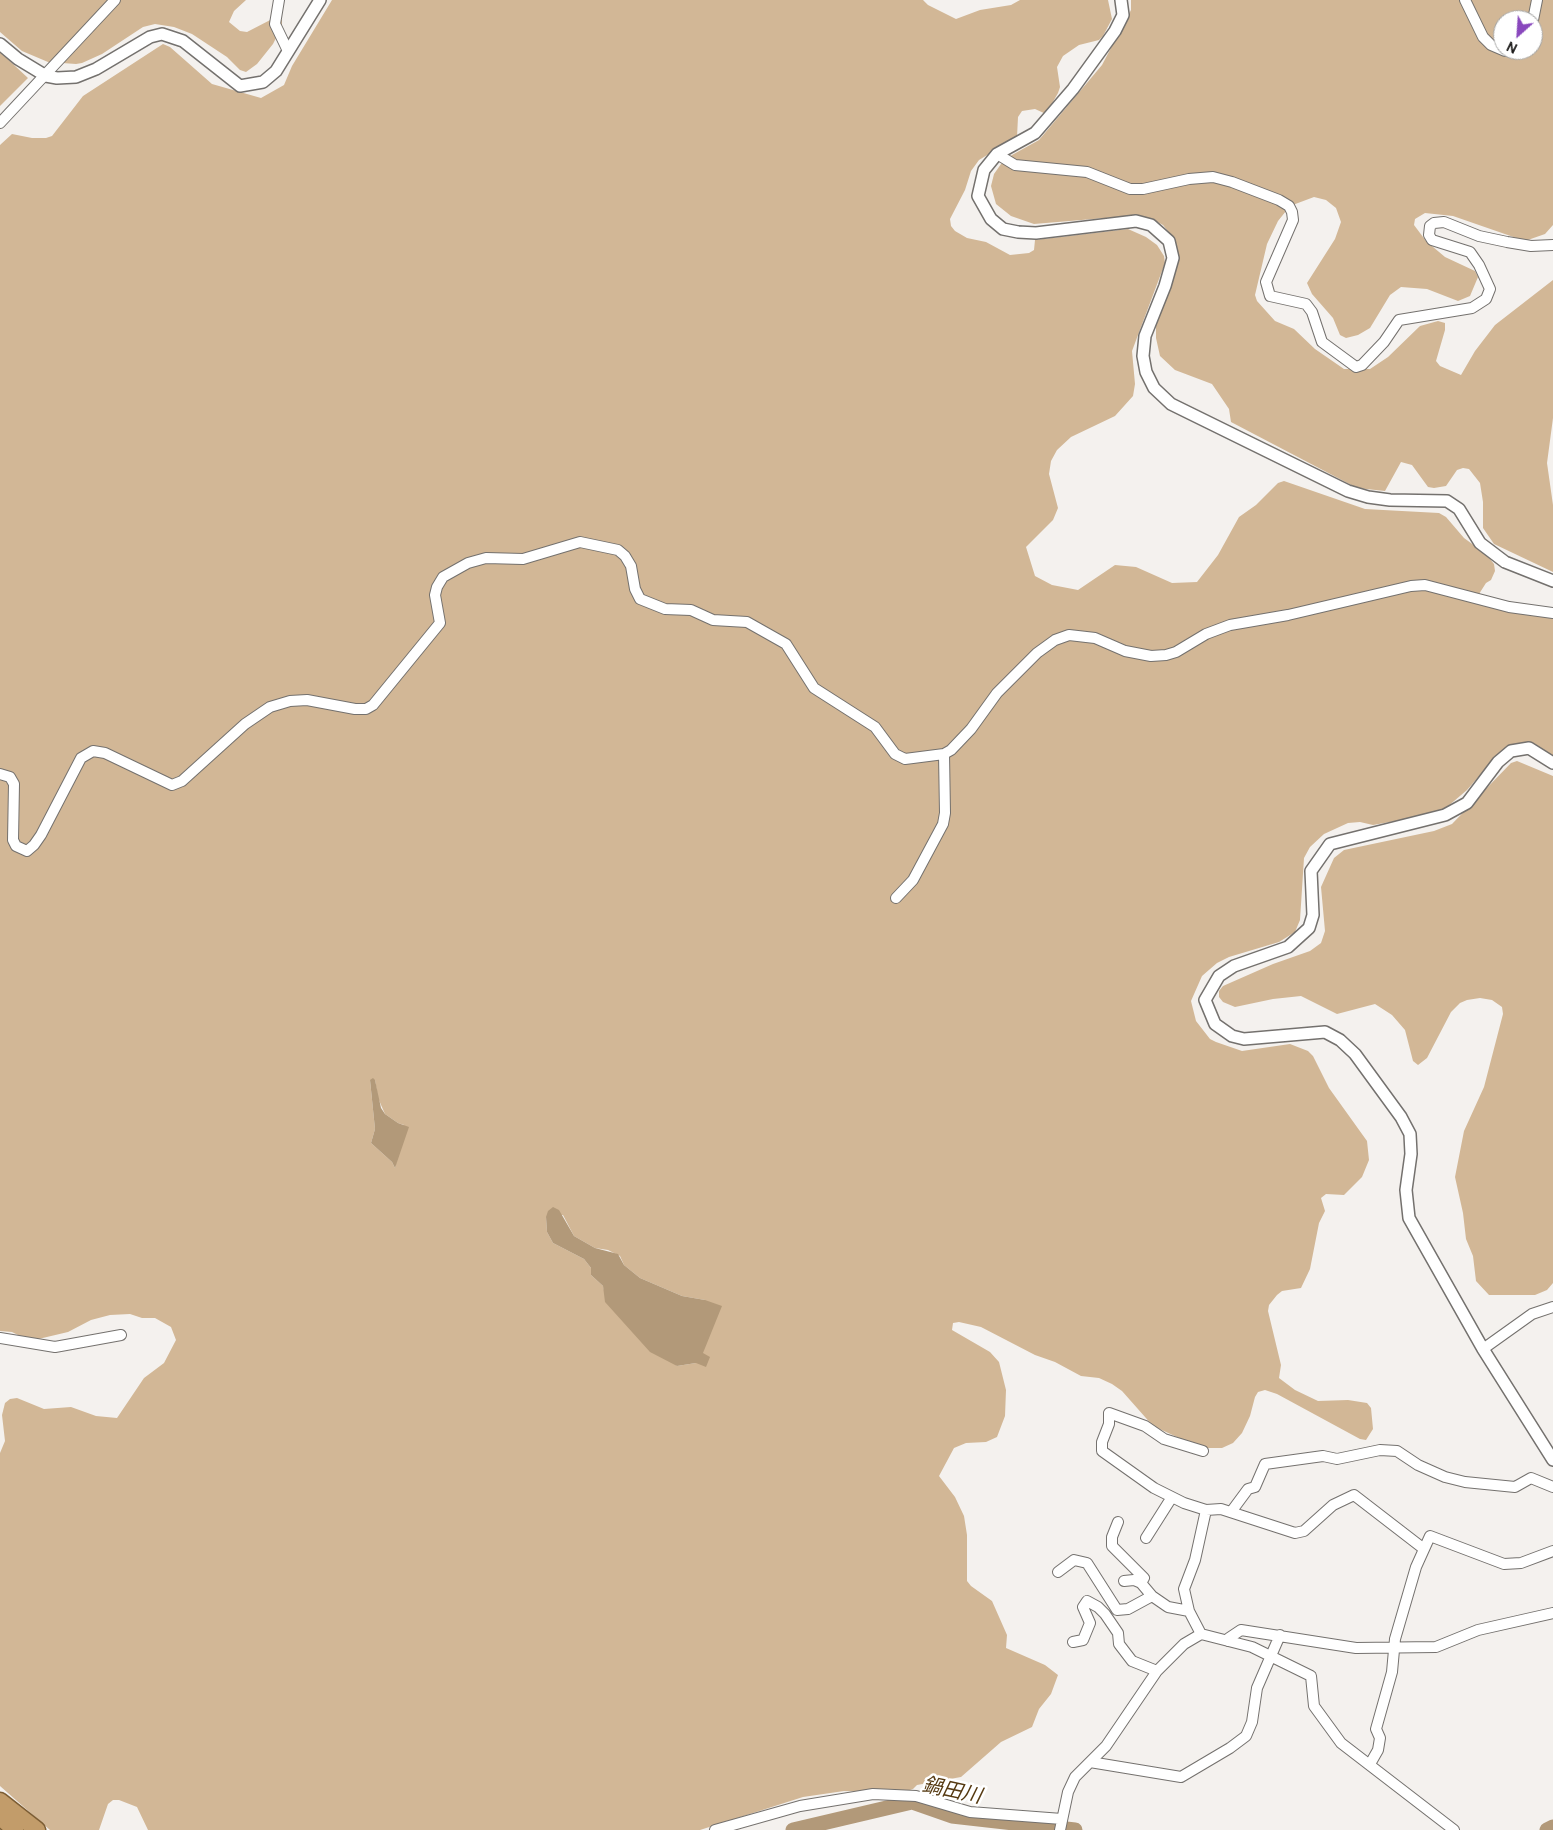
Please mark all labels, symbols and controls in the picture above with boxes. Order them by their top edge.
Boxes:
north arrow [1493,10,1543,60]
text: N [1503,37,1520,58]
water label: 鍋田川 [920,1773,984,1809]

